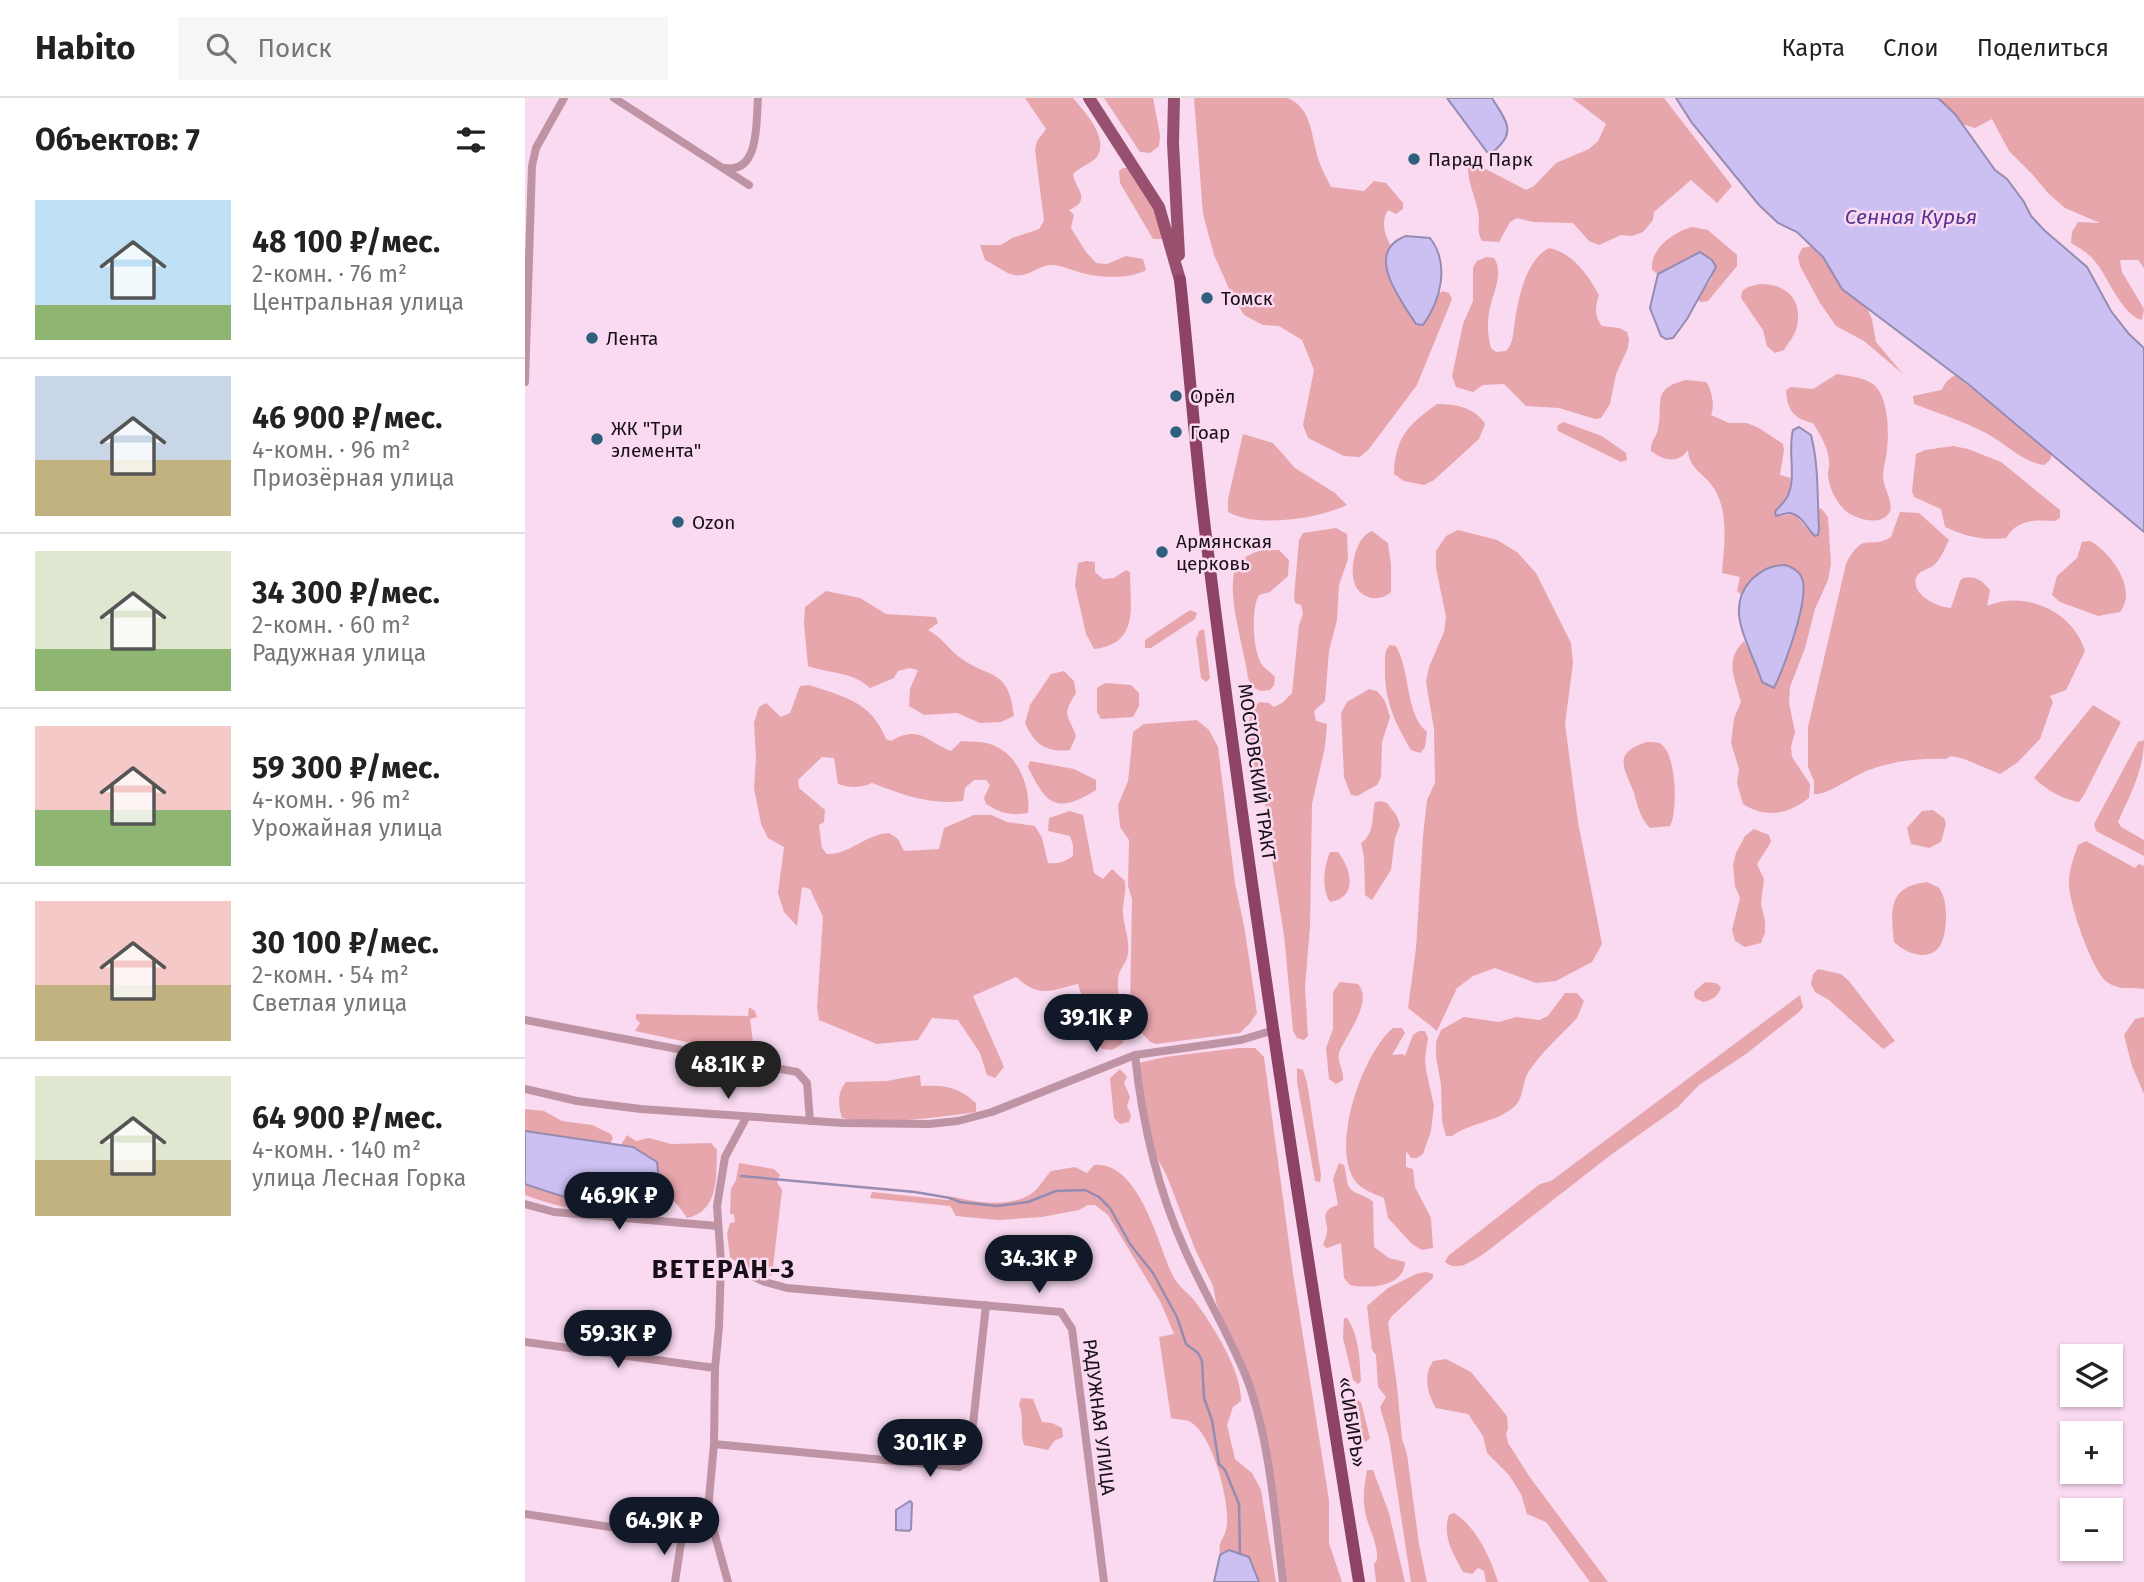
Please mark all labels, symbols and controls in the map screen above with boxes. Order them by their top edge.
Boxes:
search box [178,17,668,80]
text: Habito [35,28,136,68]
icon: search [202,29,240,67]
text: Поиск [258,33,332,64]
text: Карта [1781,34,1845,62]
text: Слои [1883,34,1939,62]
text: Поделиться [1977,34,2109,62]
icon: filters [452,121,490,159]
text: Объектов: 7 [35,122,200,158]
place label: Парад Парк [1428,148,1533,171]
marker: Парад Парк [1406,151,1422,167]
water label: Сенная Курья [1845,204,1977,230]
text: 48 100 ₽/мес. [252,224,440,260]
icon: home [91,228,175,312]
text: 2-комн. · 76 m² [252,260,407,288]
place label: Томск [1221,287,1273,310]
text: Центральная улица [252,288,464,316]
marker: Томск [1199,290,1215,306]
place label: Лента [606,327,658,350]
marker: Лента [584,330,600,346]
place label: Орёл [1190,385,1236,408]
marker: Орёл [1168,388,1184,404]
text: 46 900 ₽/мес. [252,400,443,436]
icon: home [91,404,175,488]
place label: ЖК "Три элемента" [611,417,701,462]
place label: Гоар [1190,421,1230,444]
marker: Гоар [1168,424,1184,440]
marker: ЖК "Три элемента" [589,431,605,447]
text: 4-комн. · 96 m² [252,436,410,464]
text: Приозёрная улица [252,464,454,492]
place label: Ozon [692,511,735,534]
marker: Ozon [670,514,686,530]
place label: Армянская церковь [1176,530,1272,575]
marker: Армянская церковь [1154,544,1170,560]
text: 34 300 ₽/мес. [252,575,440,611]
icon: home [91,579,175,663]
text: 2-комн. · 60 m² [252,611,410,639]
text: Радужная улица [252,639,426,667]
street label: МОСКОВСКИЙ ТРАКТ [1233,682,1281,862]
text: 59 300 ₽/мес. [252,750,440,786]
icon: home [91,754,175,838]
text: 4-комн. · 96 m² [252,786,410,814]
text: Урожайная улица [252,814,443,842]
text: 30 100 ₽/мес. [252,925,439,961]
icon: home [91,929,175,1013]
text: 2-комн. · 54 m² [252,961,409,989]
text: Светлая улица [252,989,407,1017]
pin: 39.1K ₽ [1031,995,1161,1054]
text: 39.1K ₽ [1060,1003,1132,1031]
pin: 48.1K ₽ [663,1042,793,1101]
text: 48.1K ₽ [691,1050,765,1078]
text: 64 900 ₽/мес. [252,1100,443,1136]
icon: home [91,1104,175,1188]
text: 4-комн. · 140 m² [252,1136,421,1164]
text: улица Лесная Горка [252,1164,466,1192]
pin: 46.9K ₽ [554,1172,684,1232]
text: 46.9K ₽ [580,1181,658,1209]
pin: 34.3K ₽ [974,1236,1104,1295]
text: 34.3K ₽ [1001,1244,1077,1272]
district label: ВЕТЕРАН-3 [652,1254,796,1285]
pin: 59.3K ₽ [553,1310,683,1370]
text: 59.3K ₽ [580,1319,656,1347]
street label: РАДУЖНАЯ УЛИЦА [1078,1337,1120,1497]
map controls [2060,1344,2123,1561]
button: layers [2060,1344,2123,1407]
street label: «СИБИРЬ» [1334,1375,1370,1469]
pin: 30.1K ₽ [865,1420,995,1479]
button: + [2060,1421,2123,1484]
text: 30.1K ₽ [893,1428,967,1456]
pin: 64.9K ₽ [599,1498,729,1557]
button: − [2060,1498,2123,1561]
text: 64.9K ₽ [625,1506,703,1534]

